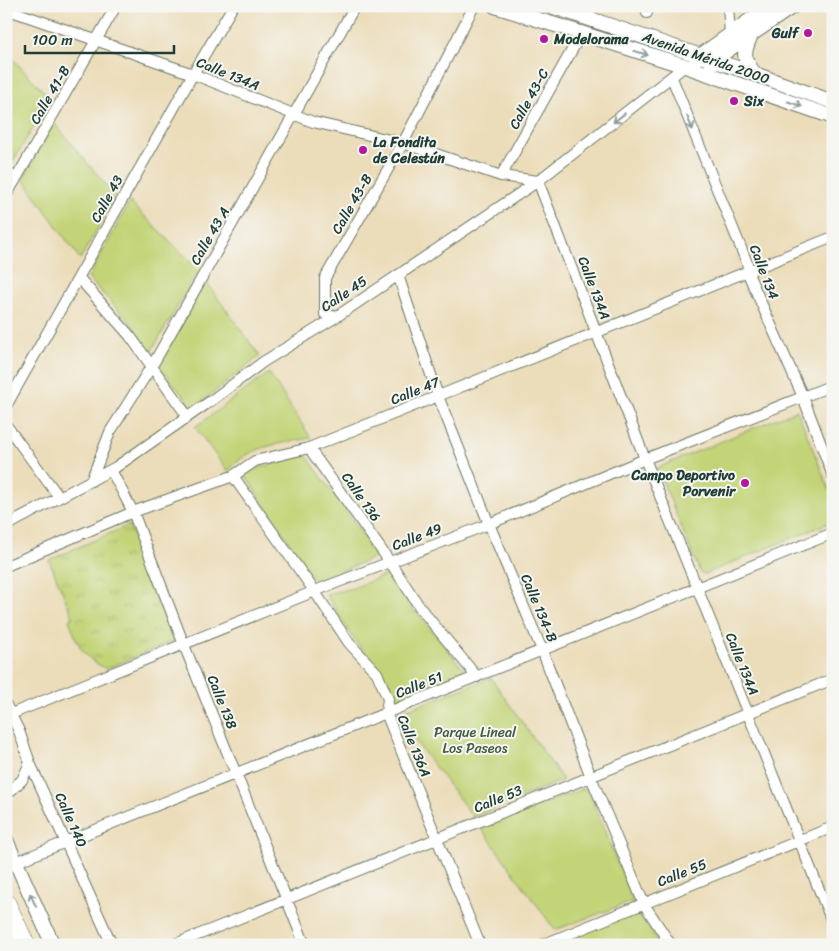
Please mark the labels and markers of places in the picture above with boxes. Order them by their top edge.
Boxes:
place label: Gulf [771,21,800,46]
place label: Modelorama [553,27,630,52]
marker: Gulf [802,27,814,39]
marker: Modelorama [538,33,550,45]
place label: Six [743,89,765,114]
marker: Six [728,95,740,107]
place label: La Fondita de Celestún [373,130,445,171]
marker: La Fondita de Celestún [357,144,369,156]
place label: Campo Deportivo Porvenir [631,463,736,504]
marker: Campo Deportivo Porvenir [739,477,751,489]

